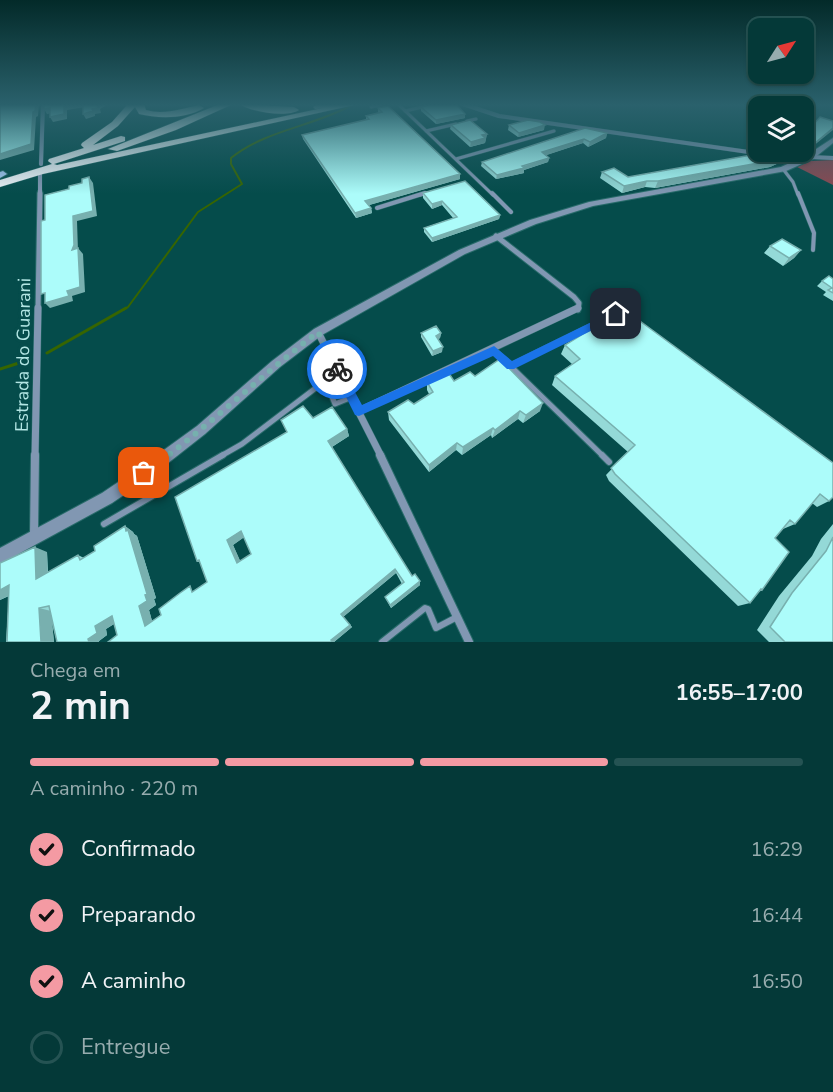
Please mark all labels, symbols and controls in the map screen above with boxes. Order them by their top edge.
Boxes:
north arrow [748,18,814,84]
map controls [748,18,814,162]
button: layers [748,96,814,162]
street label: Estrada do Guarani [10,278,36,432]
pin [590,288,641,339]
icon: home [599,297,632,330]
courier [307,339,367,399]
icon: bike [321,353,354,386]
pin [118,447,169,498]
icon: bag [127,456,160,489]
text: Chega em [30,657,121,684]
text: 16:55–17:00 [675,678,803,708]
text: 2 min [30,680,131,733]
text: A caminho · 220 m [30,775,198,802]
icon: check [30,833,63,866]
text: Confirmado [81,834,196,864]
text: 16:29 [750,836,803,863]
icon: check [30,899,63,932]
text: Preparando [81,900,196,930]
text: 16:44 [750,902,803,929]
icon: check [30,965,63,998]
text: A caminho [81,966,186,996]
text: 16:50 [750,968,803,995]
text: Entregue [81,1032,170,1062]

